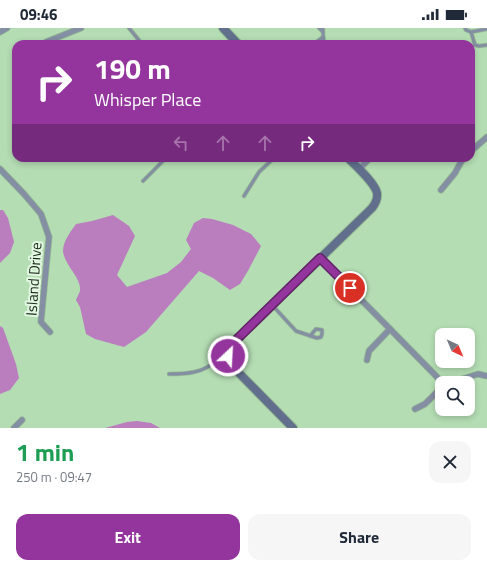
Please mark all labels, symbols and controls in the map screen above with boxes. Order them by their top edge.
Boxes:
text: 09:46 [20,3,57,26]
text: 190 m [94,47,171,90]
icon: right [28,56,80,108]
text: Whisper Place [94,86,201,113]
icon: left [170,132,192,154]
icon: ahead [212,132,234,154]
icon: ahead [254,132,276,154]
icon: right [296,132,318,154]
street label: Island Drive [19,241,48,317]
pin [333,271,367,305]
icon: arrive [339,277,361,299]
north arrow [435,328,475,368]
map controls [435,328,475,416]
position arrow [207,335,249,377]
button: search [435,376,475,416]
text: 1 min [16,434,74,470]
button: close [429,441,471,483]
text: 250 m · 09:47 [16,467,92,487]
button: Exit [16,514,240,560]
button: Share [248,514,471,560]

